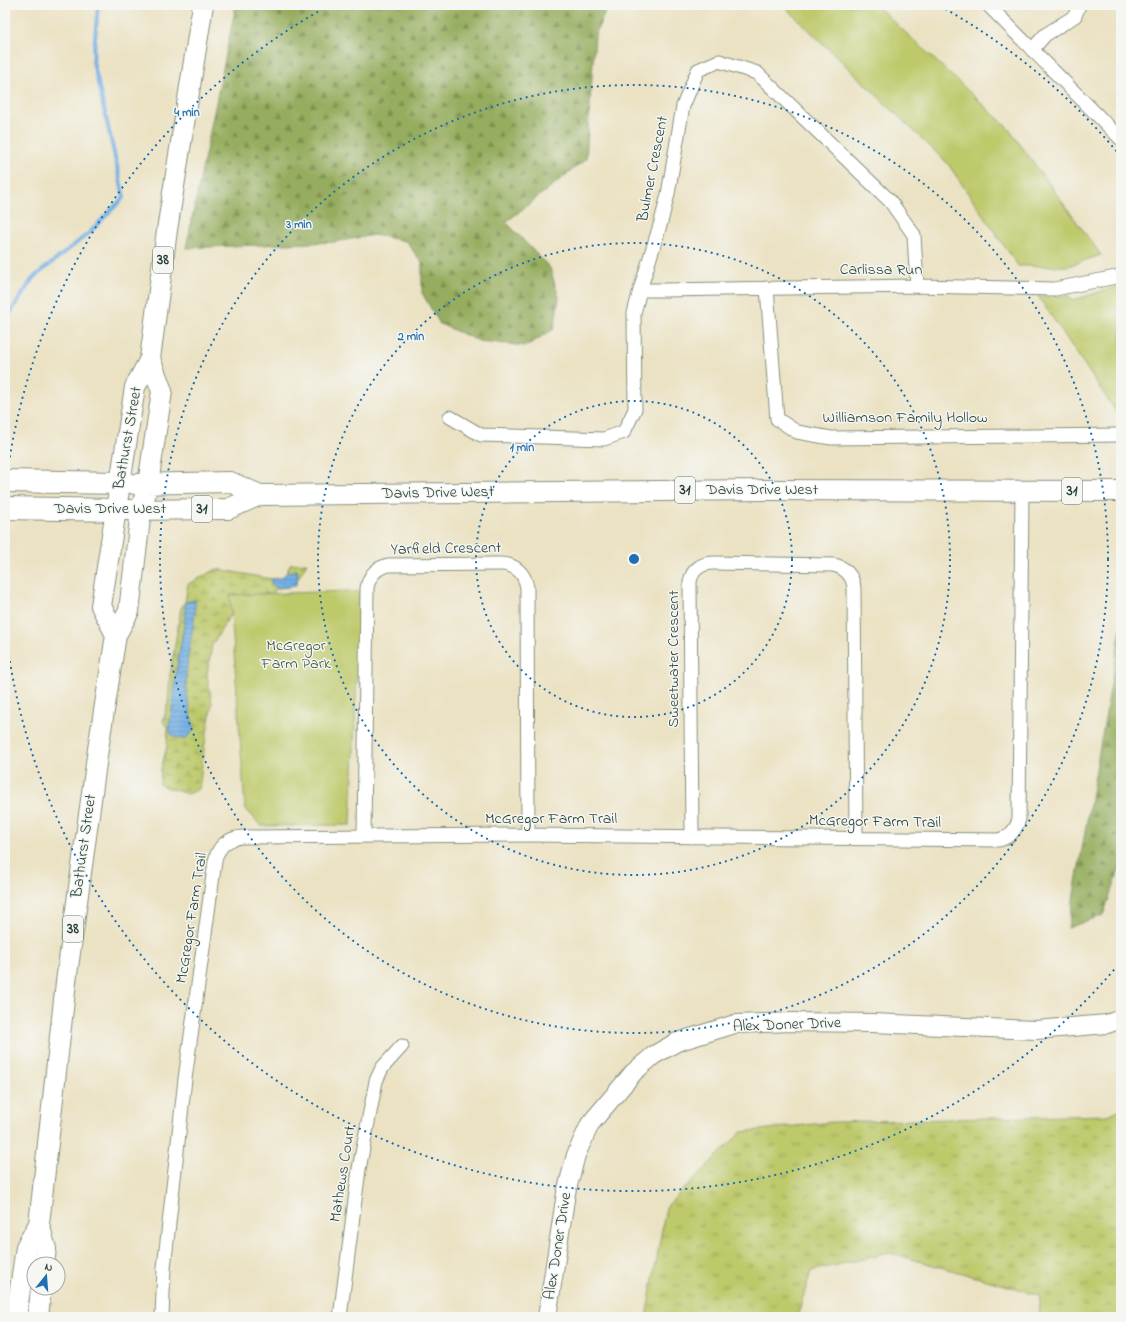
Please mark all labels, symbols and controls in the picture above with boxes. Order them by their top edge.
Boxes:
text: 4 min [173,104,200,122]
street label: Bulmer Crescent [631,113,675,225]
text: 3 min [285,216,312,234]
road number: 38 [153,247,173,273]
street label: Carlissa Run [840,258,922,282]
text: 2 min [397,328,424,346]
street label: Bathurst Street [107,384,149,492]
street label: Williamson Family Hollow [823,406,987,430]
text: 1 min [510,439,534,457]
road number: 31 [675,477,695,503]
street label: Davis Drive West [705,478,819,502]
road number: 31 [1062,478,1082,504]
street label: Davis Drive West [381,480,495,506]
road number: 31 [192,496,212,522]
street label: Davis Drive West [53,497,167,521]
street label: Yarfield Crescent [390,536,502,562]
centre of rings [627,552,641,566]
street label: Sweetwater Crescent [662,590,686,728]
park label: McGregor Farm Park [260,634,332,676]
street label: Bathurst Street [65,792,103,900]
street label: McGregor Farm Trail [485,807,617,831]
street label: McGregor Farm Trail [809,809,942,835]
street label: McGregor Farm Trail [170,851,214,985]
road number: 38 [63,916,83,942]
street label: Alex Doner Drive [732,1011,842,1039]
street label: Mathews Court [324,1123,363,1224]
street label: Alex Doner Drive [538,1190,578,1301]
north arrow [26,1256,66,1296]
text: N [43,1259,55,1276]

